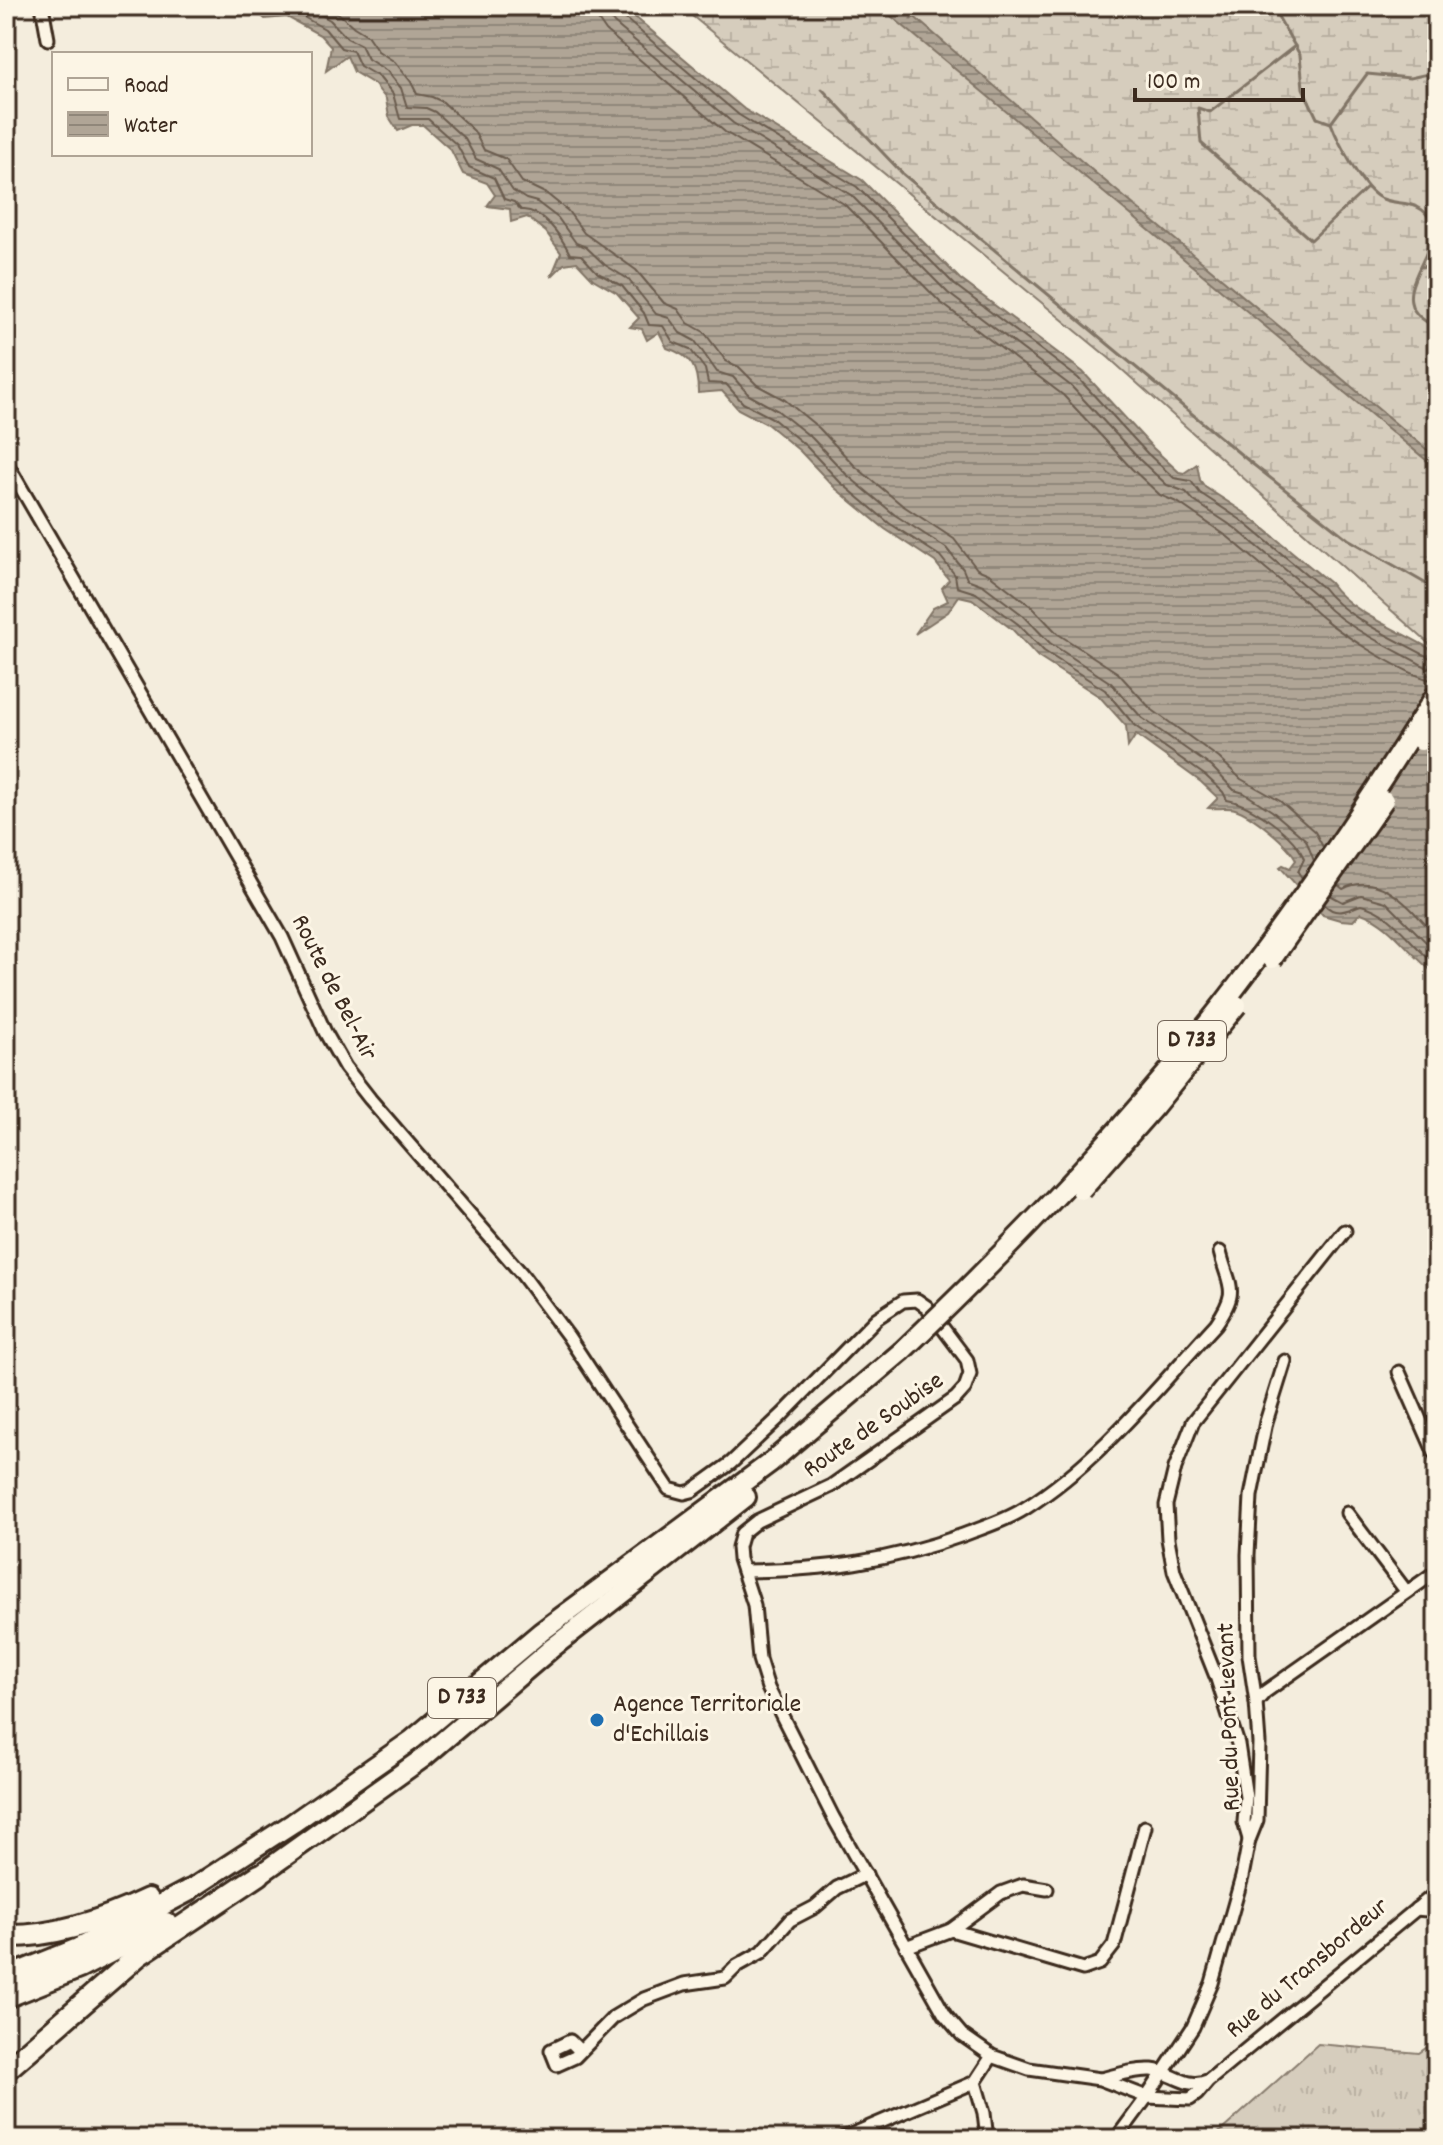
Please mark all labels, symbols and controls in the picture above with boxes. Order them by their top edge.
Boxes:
legend [52,52,312,156]
scale bar [1135,52,1303,102]
text: 100 m [1147,66,1200,100]
text: Road [124,70,169,104]
text: Water [124,110,177,144]
street label: Route de Bel-Air [280,909,386,1068]
road number: D 733 [1158,1021,1226,1061]
street label: Route de Soubise [796,1364,952,1488]
street label: Rue du Pont Levant [1208,1622,1252,1812]
road number: D 733 [428,1678,496,1718]
place label: Agence Territoriale d'Echillais [613,1687,801,1754]
marker: Agence Territoriale d'Echillais [588,1711,606,1729]
street label: Rue du Transbordeur [1218,1889,1398,2048]

